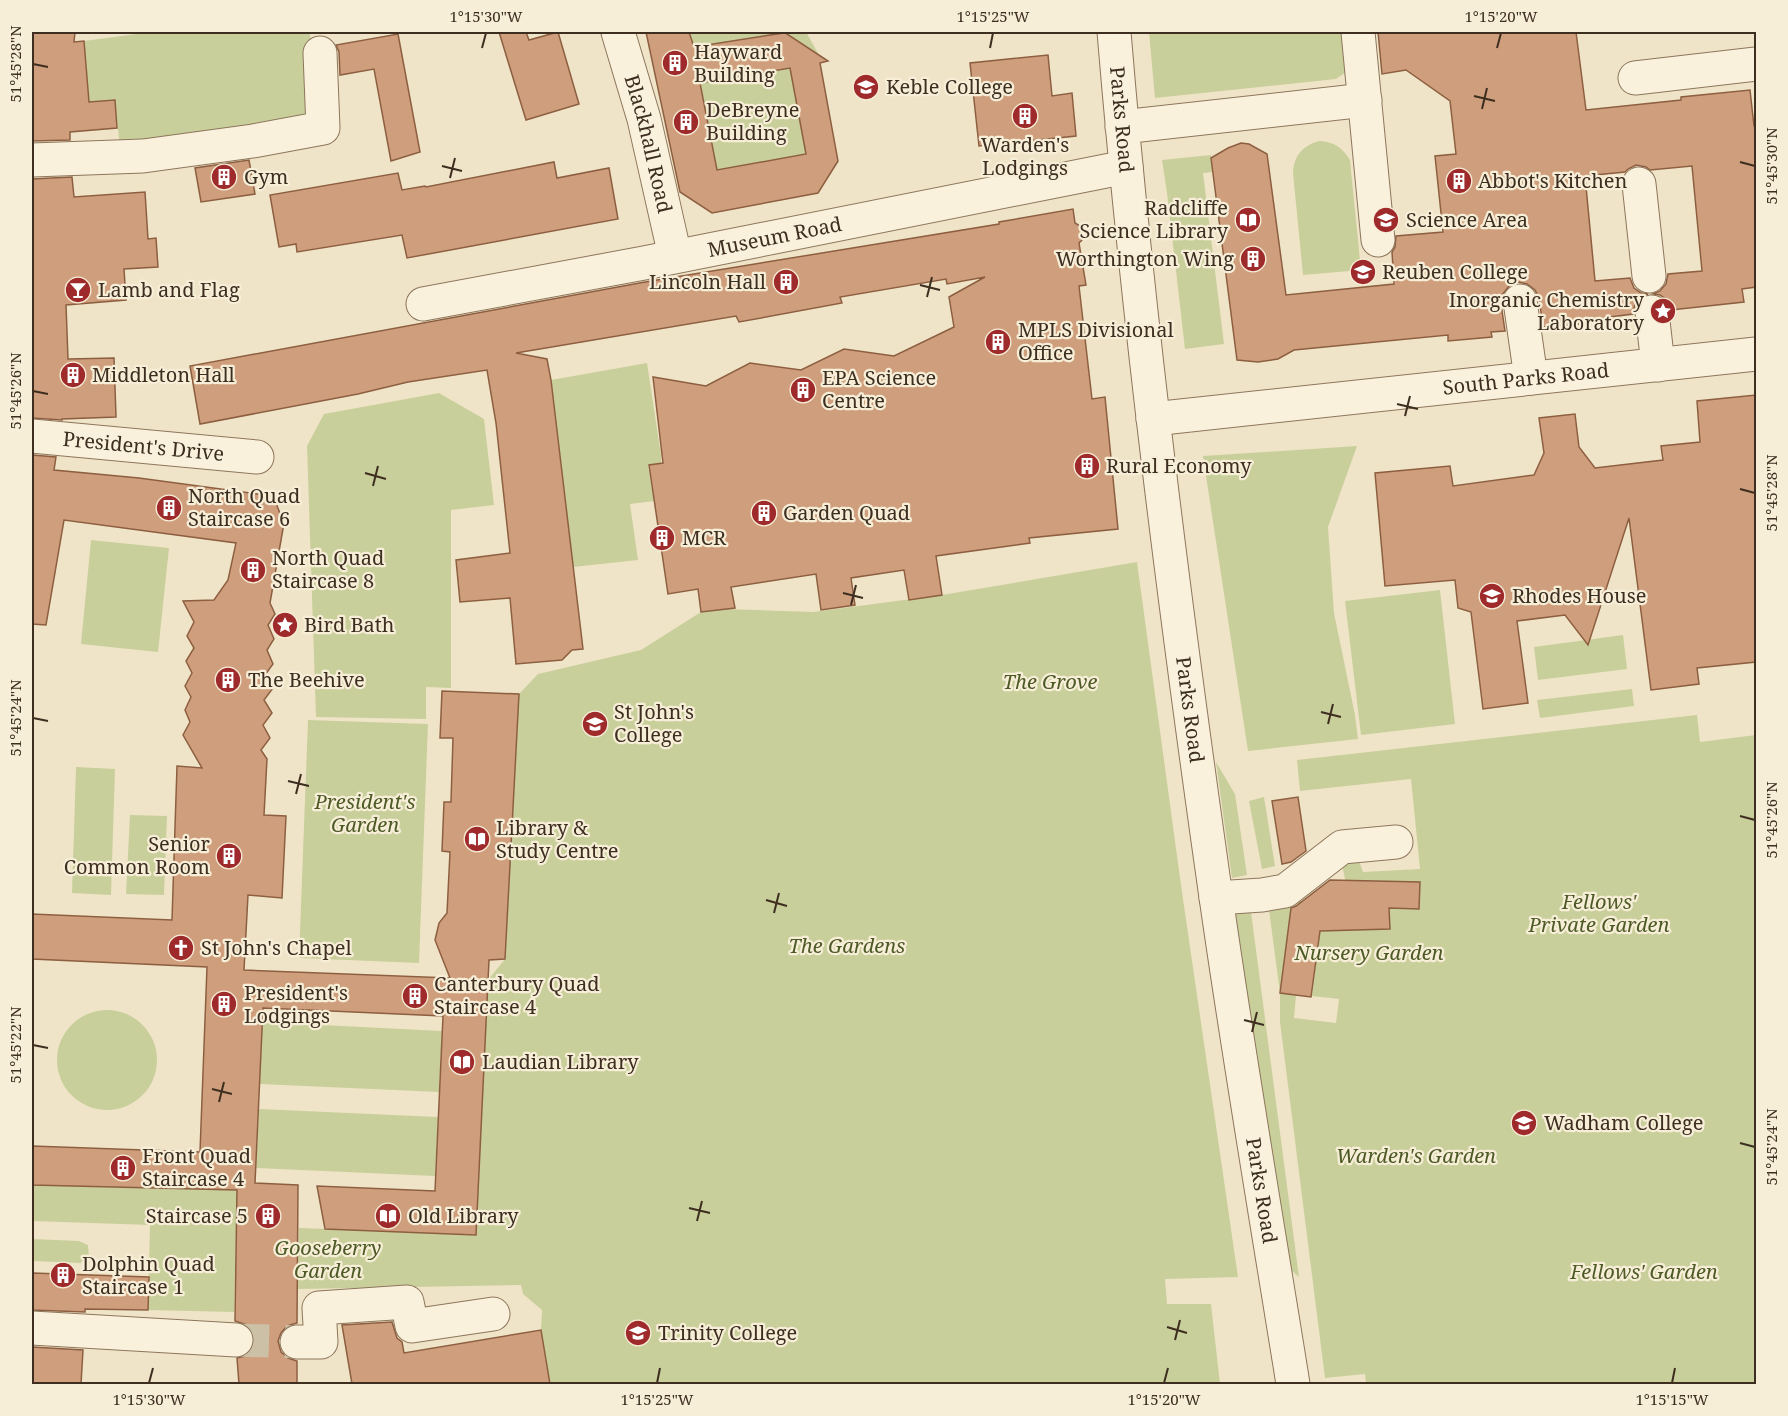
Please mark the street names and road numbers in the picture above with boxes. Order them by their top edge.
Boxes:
street label: Parks Road [1104,65,1141,174]
street label: Blackhall Road [618,71,679,216]
street label: Museum Road [705,210,844,263]
street label: South Parks Road [1441,356,1610,401]
street label: President's Drive [62,425,225,467]
street label: Parks Road [1170,655,1211,764]
street label: Parks Road [1240,1135,1284,1245]

